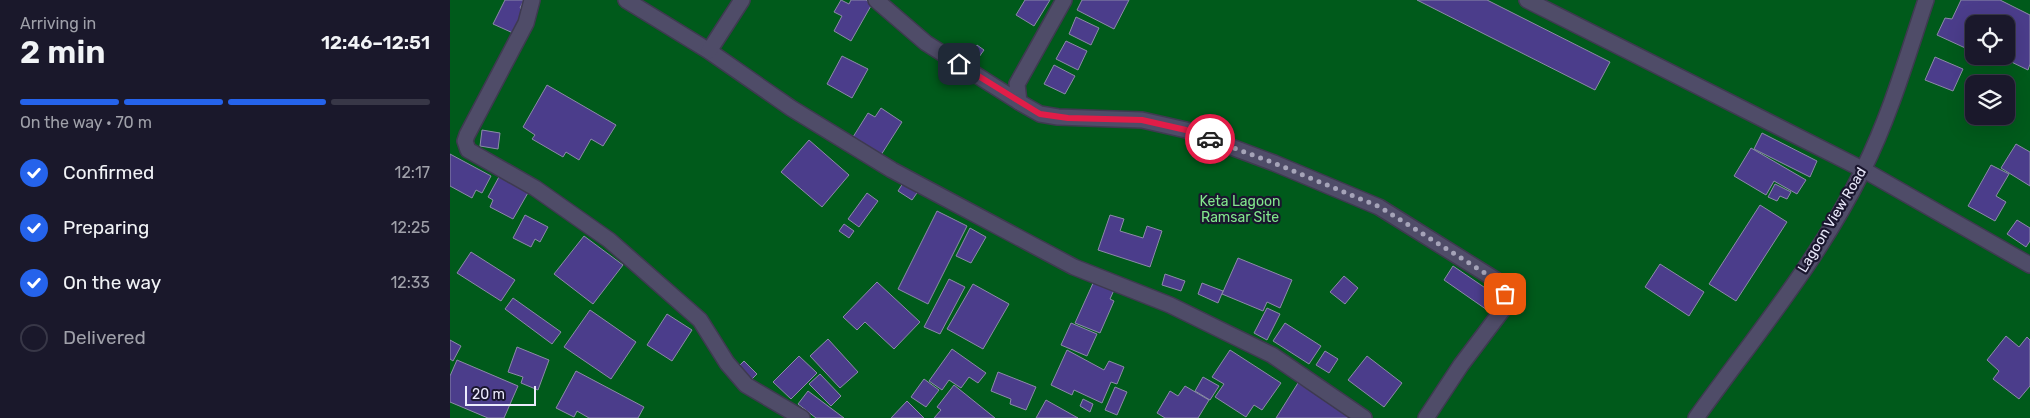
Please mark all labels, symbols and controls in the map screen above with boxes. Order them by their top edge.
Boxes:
text: Arriving in [20,14,96,33]
map controls [1965,15,2015,125]
button: locate [1965,15,2015,65]
text: 12:46–12:51 [321,31,430,54]
text: 2 min [20,33,105,71]
pin [938,43,980,85]
icon: home [945,50,973,78]
button: layers [1965,75,2015,125]
text: On the way · 70 m [20,113,152,132]
courier [1185,114,1235,164]
icon: car [1196,125,1224,153]
icon: check [20,159,48,187]
text: Confirmed [63,161,154,184]
text: 12:17 [395,163,430,182]
street label: Lagoon View Road [1794,165,1870,275]
park label: Keta Lagoon Ramsar Site [1200,193,1280,226]
icon: check [20,214,48,242]
text: Preparing [63,216,149,239]
text: 12:25 [391,218,430,237]
icon: check [20,269,48,297]
text: On the way [63,271,161,294]
text: 12:33 [390,273,430,292]
pin [1484,273,1526,315]
icon: bag [1491,280,1519,308]
text: Delivered [63,326,146,349]
scale bar [465,383,536,406]
text: 20 m [472,386,505,403]

